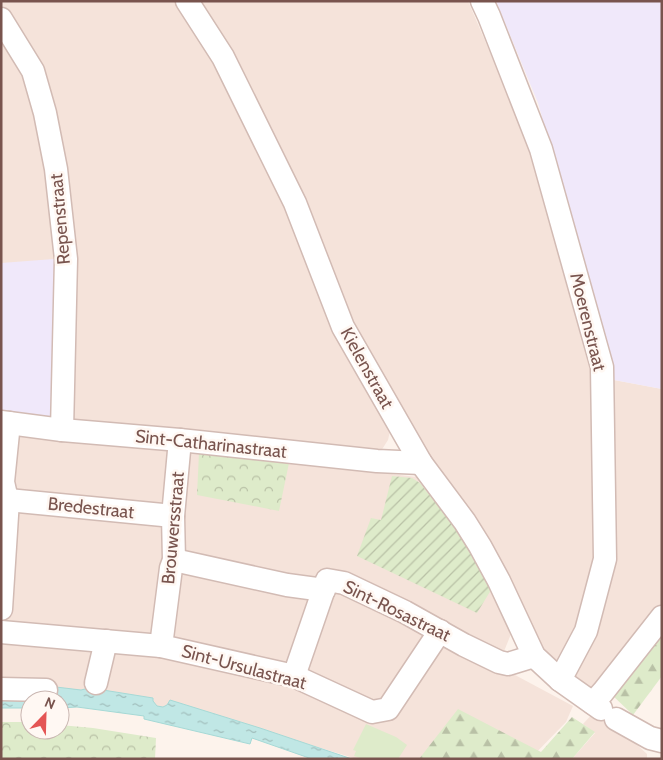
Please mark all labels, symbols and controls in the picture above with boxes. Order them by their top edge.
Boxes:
street label: Repenstraat [45,173,75,265]
street label: Moerenstraat [565,271,611,373]
street label: Kielenstraat [336,324,398,412]
street label: Sint-Catharinastraat [134,425,288,463]
street label: Brouwersstraat [157,471,189,585]
street label: Bredestraat [47,493,135,523]
street label: Sint-Rosastraat [340,576,454,646]
street label: Sint-Ursulastraat [179,640,309,694]
north arrow [20,690,70,740]
text: N [42,693,58,713]

